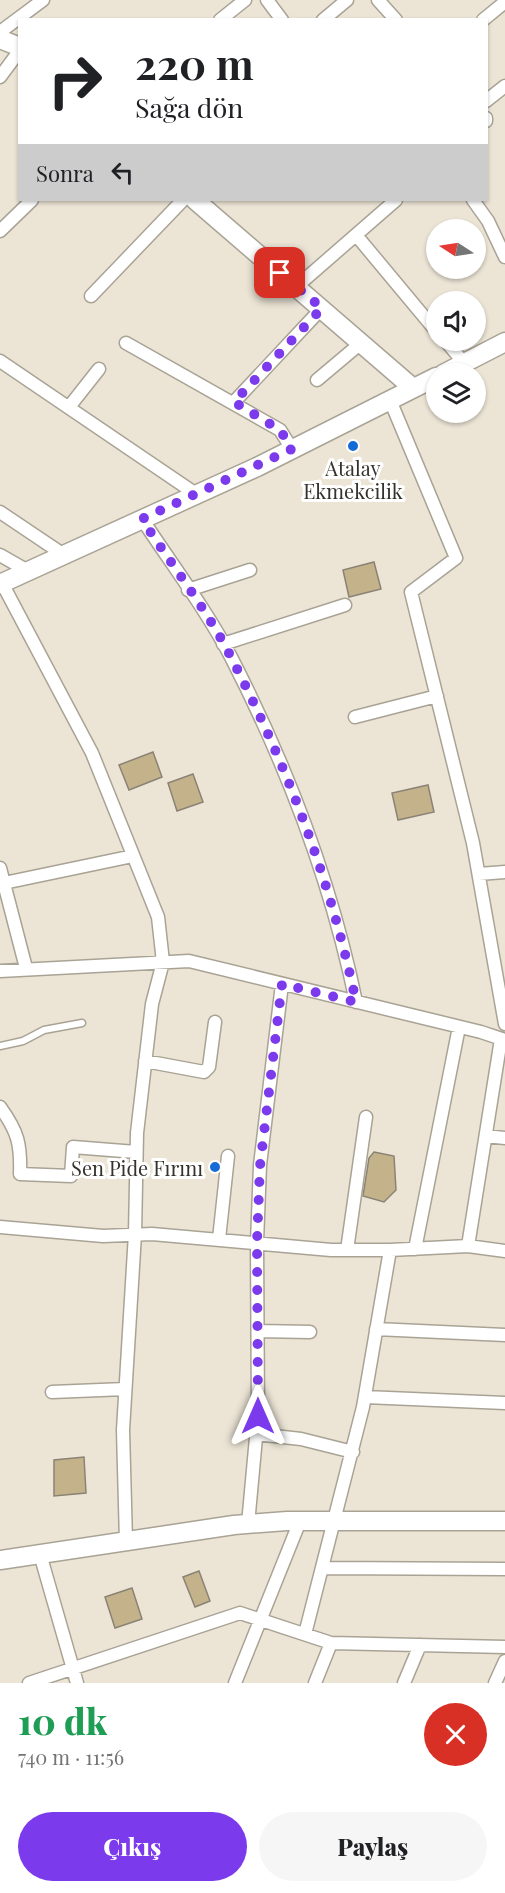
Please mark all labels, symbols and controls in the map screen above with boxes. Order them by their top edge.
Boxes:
text: 220 m [135,35,254,91]
icon: right [36,42,114,120]
text: Sağa dön [135,89,243,125]
icon: left [106,156,139,189]
text: Sonra [36,158,94,188]
north arrow [426,219,486,279]
map controls [426,219,486,423]
pin [254,247,305,298]
icon: arrive [263,256,296,289]
button: sound [426,291,486,351]
button: layers [426,363,486,423]
marker: Atalay Ekmekcilik [346,439,360,453]
place label: Atalay Ekmekcilik [303,454,403,504]
place label: Sen Pide Fırını [71,1154,203,1181]
marker: Sen Pide Fırını [208,1160,222,1174]
position arrow [226,1384,290,1448]
text: 10 dk [18,1696,107,1744]
button: close [424,1703,487,1766]
text: 740 m · 11:56 [18,1743,124,1770]
button: Çıkış [18,1812,247,1881]
button: Paylaş [259,1812,487,1881]

